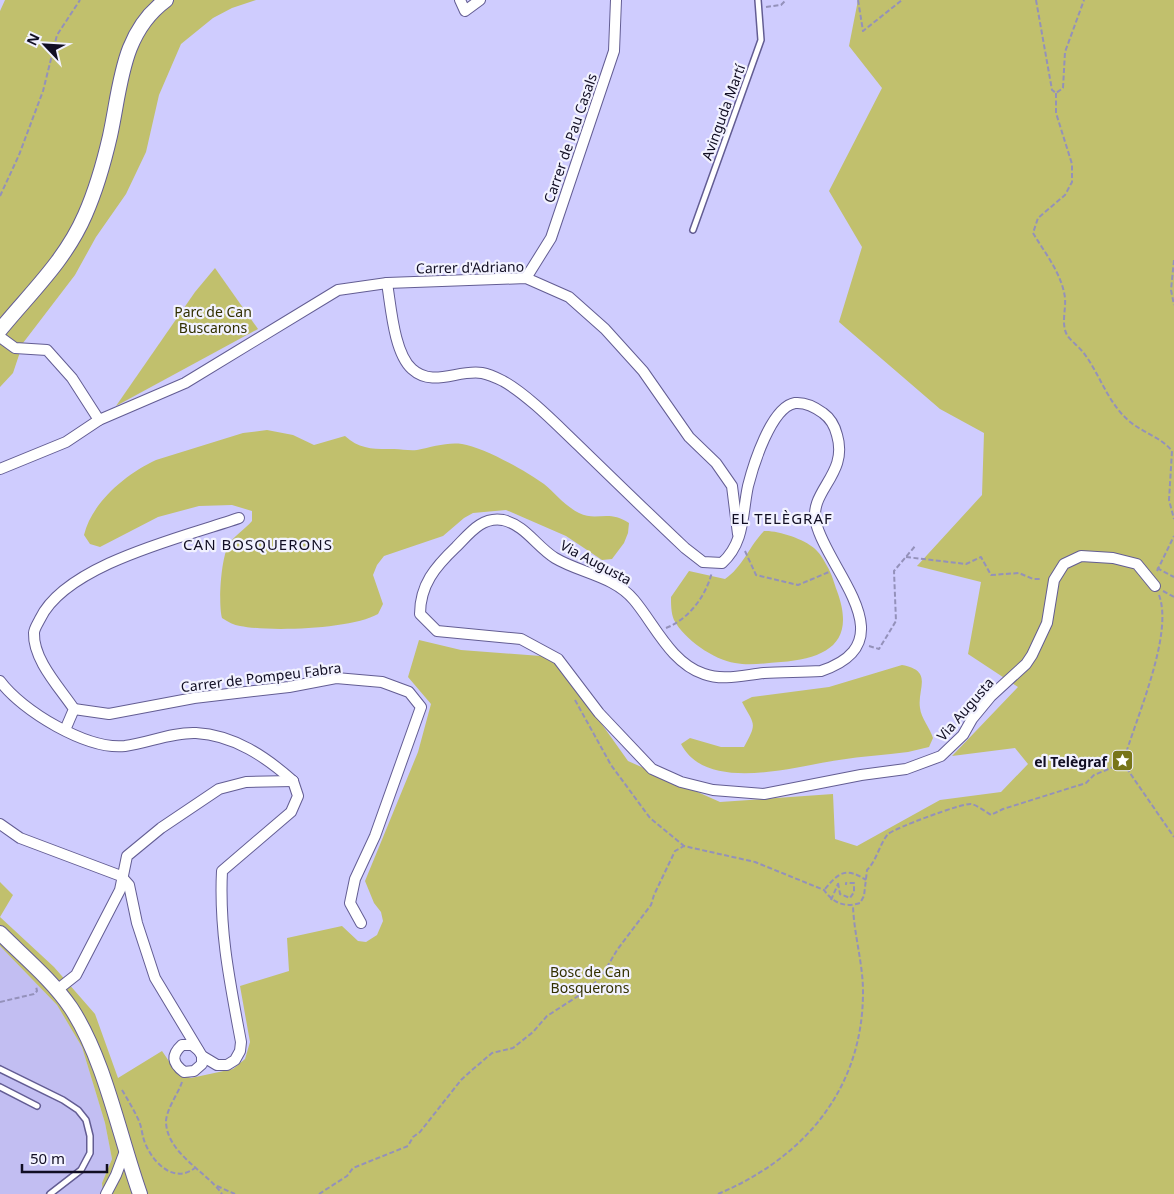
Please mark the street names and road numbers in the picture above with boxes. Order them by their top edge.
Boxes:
street label: Avinguda Martí [697,61,749,163]
street label: Carrer de Pau Casals [539,71,601,205]
street label: Carrer d'Adriano [416,257,524,277]
street label: Via Augusta [557,535,635,589]
street label: Carrer de Pompeu Fabra [180,658,342,696]
street label: Via Augusta [932,673,998,745]

